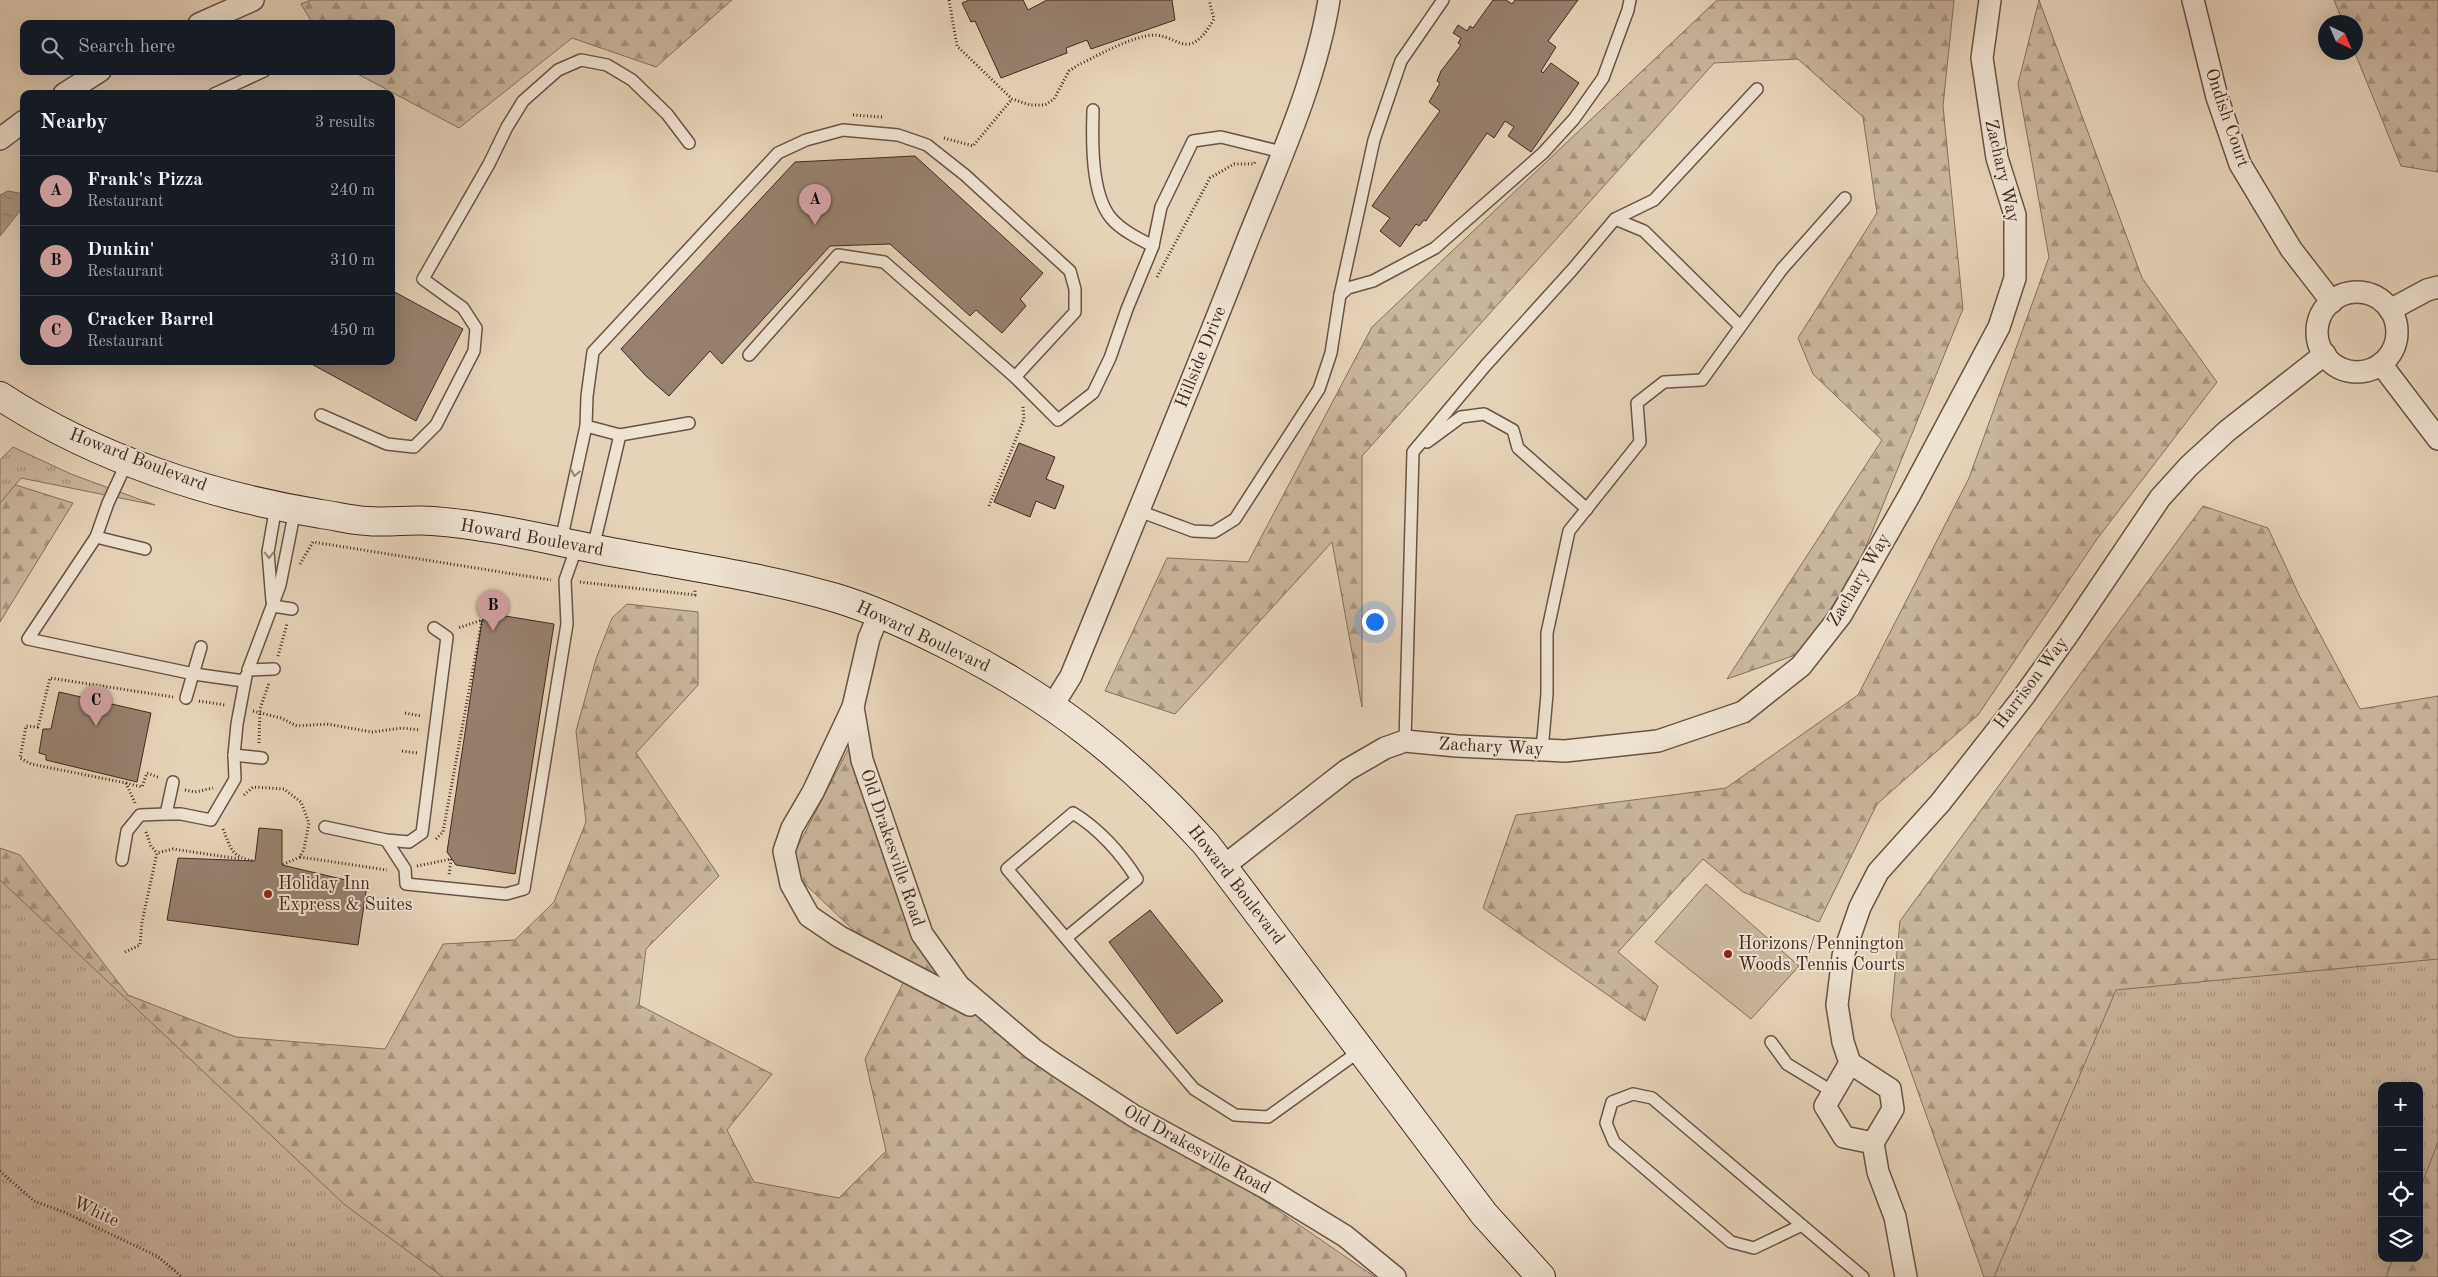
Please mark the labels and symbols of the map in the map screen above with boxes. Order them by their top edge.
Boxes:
north arrow [2318,15,2363,60]
street label: Ondish Court [2202,66,2252,170]
street label: Zachary Way [1981,118,2023,225]
pin: A [799,184,831,225]
street label: Hillside Drive [1173,304,1229,410]
street label: Howard Boulevard [67,425,209,495]
one-way arrow [570,469,580,478]
street label: Howard Boulevard [459,516,605,560]
street label: Zachary Way [1824,530,1894,630]
one-way arrow [264,551,274,559]
pin: B [477,590,509,631]
street label: Howard Boulevard [853,598,993,676]
your location [1362,609,1388,635]
street label: Harrison Way [1991,633,2072,732]
pin: C [80,685,112,726]
street label: Zachary Way [1438,735,1544,759]
street label: Old Drakesville Road [857,767,927,929]
street label: Howard Boulevard [1184,822,1288,948]
place label: Holiday Inn Express & Suites [278,875,413,914]
marker: Holiday Inn Express & Suites [262,888,274,900]
place label: Horizons/Pennington Woods Tennis Courts [1738,935,1905,974]
marker: Horizons/Pennington Woods Tennis Courts [1722,948,1734,960]
street label: Old Drakesville Road [1120,1102,1274,1198]
street label: White [70,1194,122,1230]

